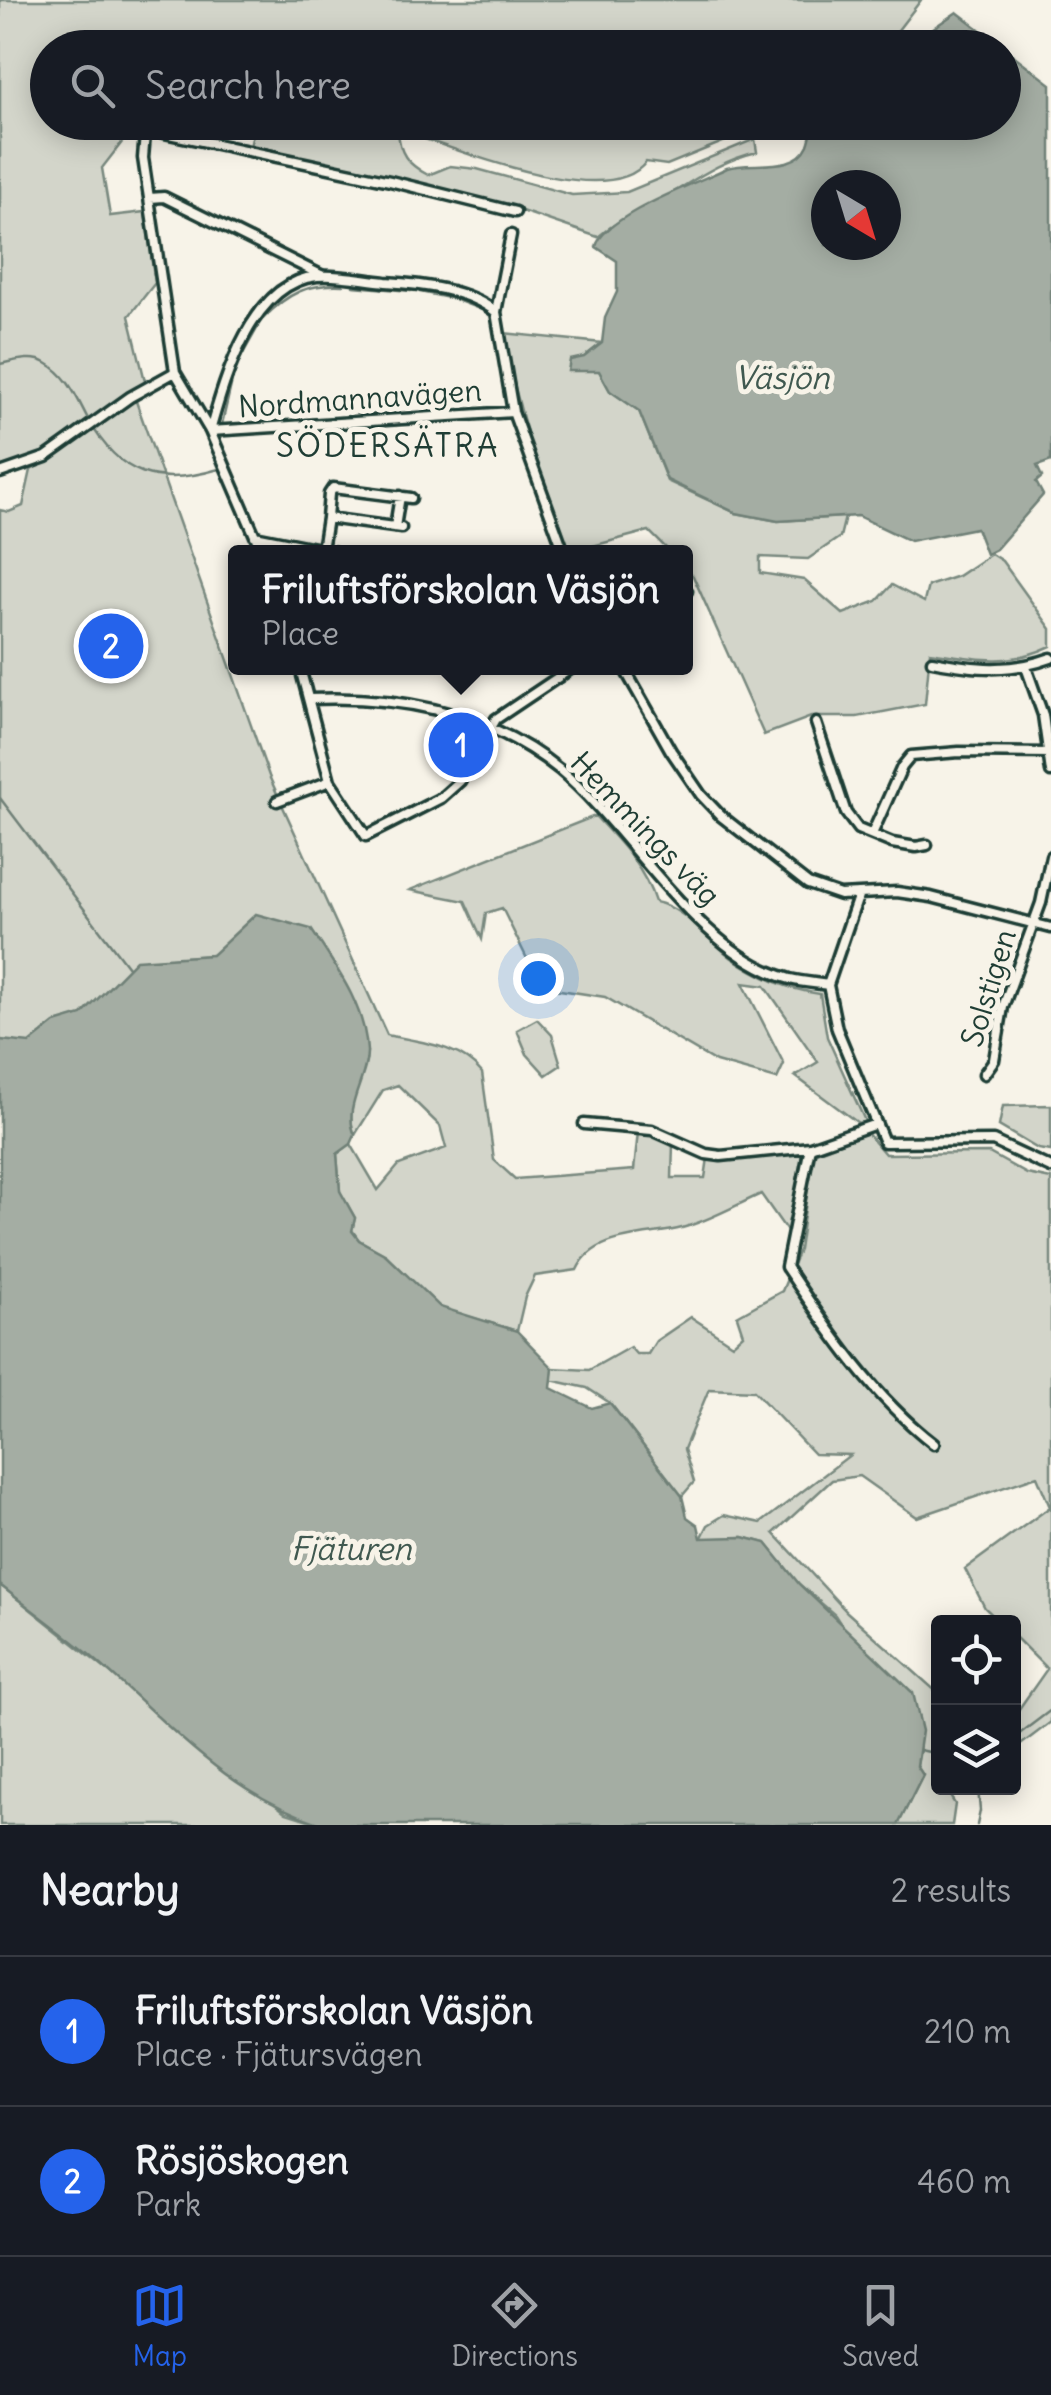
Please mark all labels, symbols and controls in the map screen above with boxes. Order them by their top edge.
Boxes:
search box [30,30,1021,140]
icon: search [65,58,120,113]
text: Search here [145,62,351,109]
north arrow [811,170,901,260]
water label: Väsjön [734,357,831,398]
street label: Nordmannavägen [237,371,483,425]
district label: SÖDERSÄTRA [276,425,500,466]
popup [228,545,693,675]
text: Friluftsförskolan Väsjön [261,566,660,613]
pin: 2 [78,608,144,684]
text: Place [261,613,339,654]
pin: 1 [428,708,494,782]
street label: Hemmings väg [563,743,729,913]
street label: Solstigen [952,924,1024,1051]
your location [513,953,564,1004]
water label: Fjäturen [291,1528,413,1569]
map controls [931,1615,1021,1795]
button: locate [931,1615,1021,1705]
button: layers [931,1705,1021,1795]
text: Nearby [40,1864,179,1916]
text: 2 results [891,1870,1011,1911]
text: Friluftsförskolan Väsjön [135,1987,533,2034]
text: 1 [66,2011,79,2052]
text: 210 m [924,2011,1011,2052]
text: Place · Fjätursvägen [135,2034,423,2075]
text: Rösjöskogen [135,2137,349,2184]
text: 2 [64,2161,81,2202]
text: 460 m [917,2161,1011,2202]
text: Park [135,2184,201,2225]
tab: Map [132,2278,187,2374]
tab: Directions [451,2278,578,2374]
tab: Saved [842,2278,919,2374]

